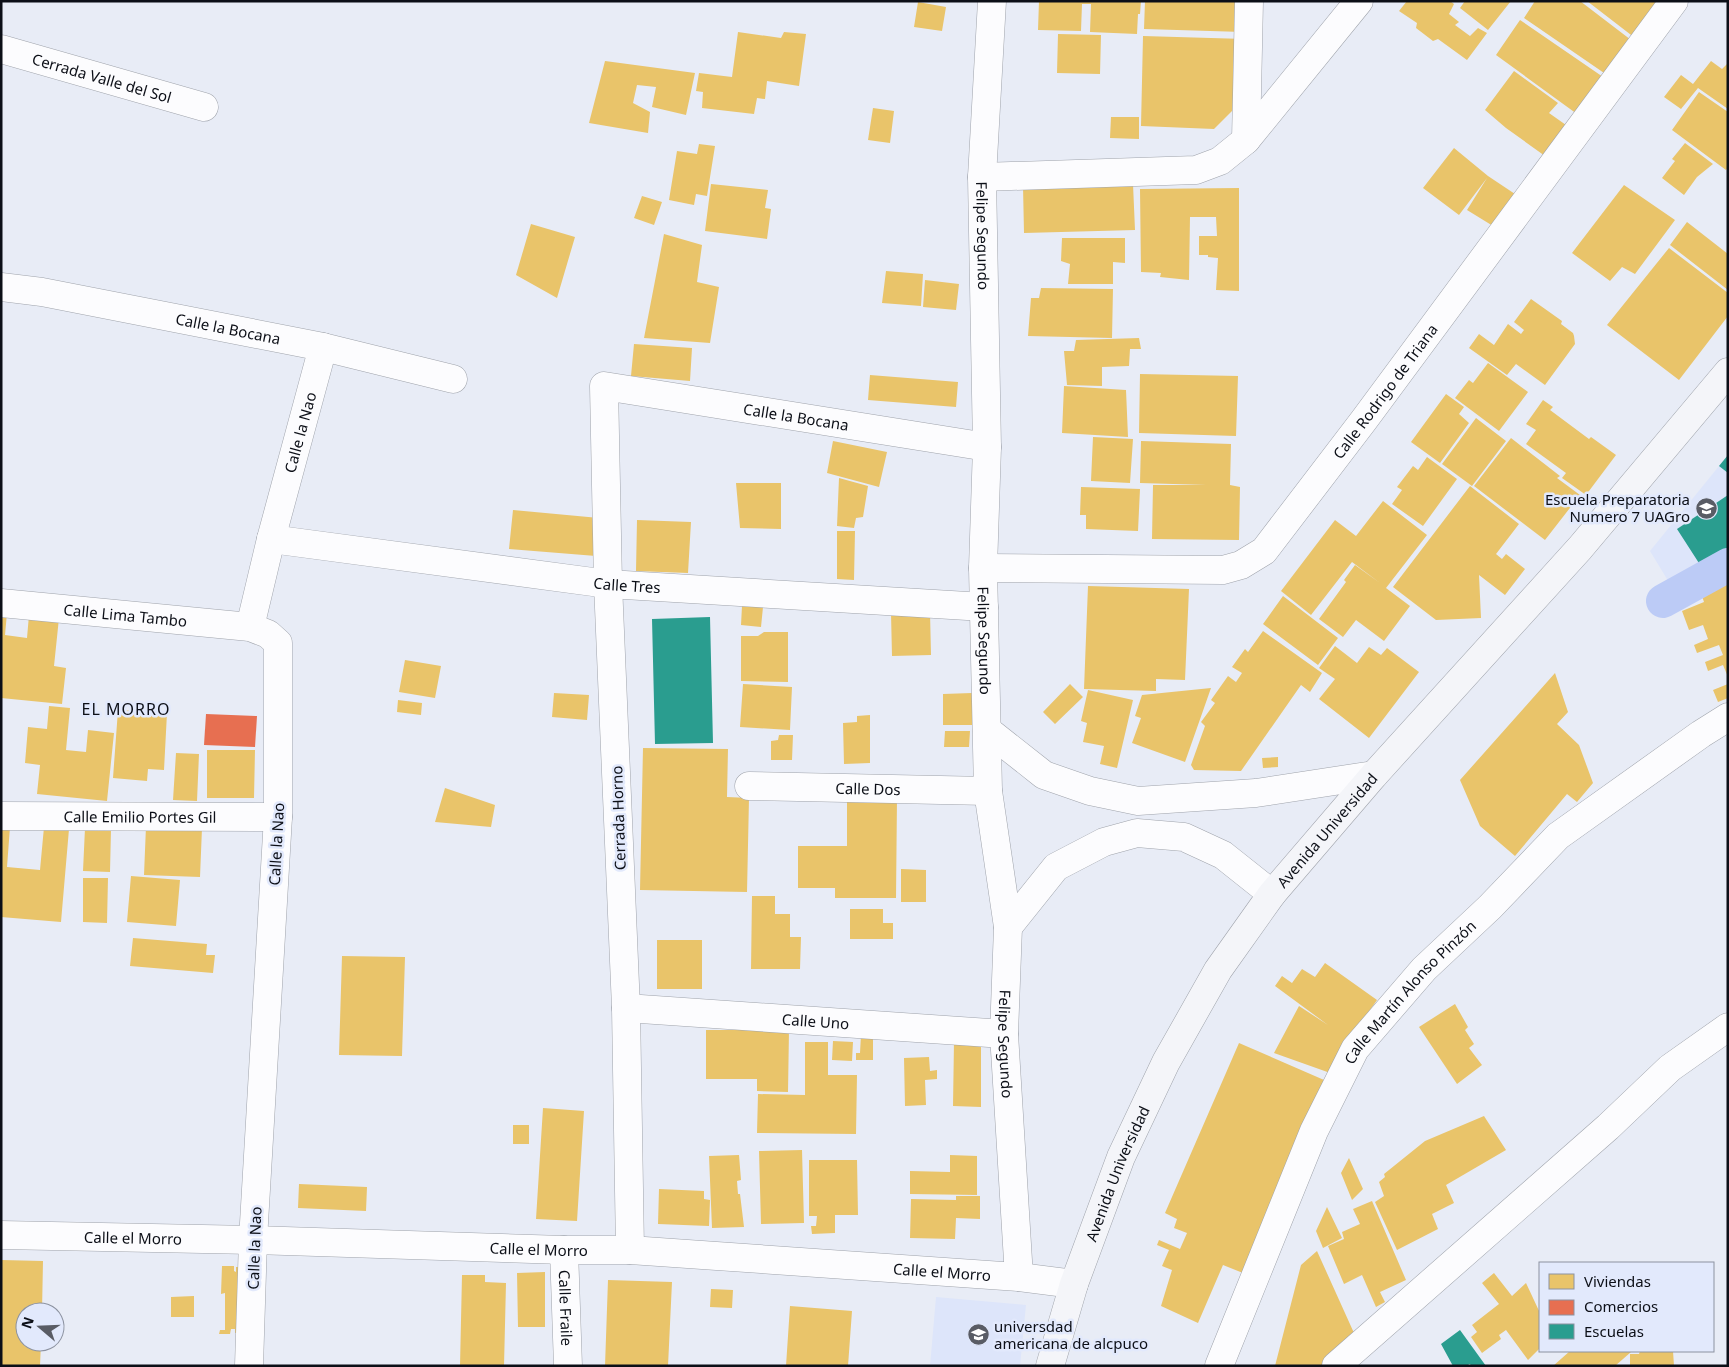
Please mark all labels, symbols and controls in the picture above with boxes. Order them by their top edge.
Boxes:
street label: Cerrada Valle del Sol [30,48,174,107]
street label: Felipe Segundo [972,181,994,290]
street label: Calle la Bocana [174,308,282,348]
street label: Calle Rodrigo de Triana [1328,320,1442,463]
street label: Calle la Nao [279,390,320,475]
street label: Calle la Bocana [742,398,850,435]
place label: Escuela Preparatoria Numero 7 UAGro [1545,489,1690,526]
school or university icon: Escuela Preparatoria Numero 7 UAGro [1694,496,1718,520]
street label: Calle Tres [592,572,661,597]
street label: Felipe Segundo [973,586,996,695]
street label: Calle Lima Tambo [63,599,188,631]
district label: EL MORRO [82,698,170,720]
street label: Cerrada Horno [606,765,630,871]
street label: Avenida Universidad [1272,769,1381,892]
street label: Calle Dos [835,778,901,799]
street label: Calle la Nao [264,802,288,886]
street label: Calle Emilio Portes Gil [63,806,217,827]
street label: Calle Martín Alonso Pinzón [1339,916,1480,1067]
street label: Felipe Segundo [994,989,1018,1099]
street label: Calle Uno [781,1009,850,1033]
street label: Avenida Universidad [1081,1103,1154,1244]
street label: Calle la Nao [243,1206,265,1290]
street label: Calle el Morro [84,1227,182,1249]
street label: Calle el Morro [489,1238,588,1260]
street label: Calle el Morro [892,1258,992,1285]
legend [1539,1262,1714,1352]
street label: Calle Fraile [555,1269,577,1346]
text: Viviendas [1584,1271,1651,1291]
text: Comercios [1584,1296,1658,1316]
north arrow [15,1302,65,1352]
text: N [16,1314,38,1331]
place label: universdad americana de alcpuco [994,1316,1148,1353]
text: Escuelas [1584,1321,1644,1341]
school or university icon: universdad americana de alcpuco [966,1323,990,1347]

